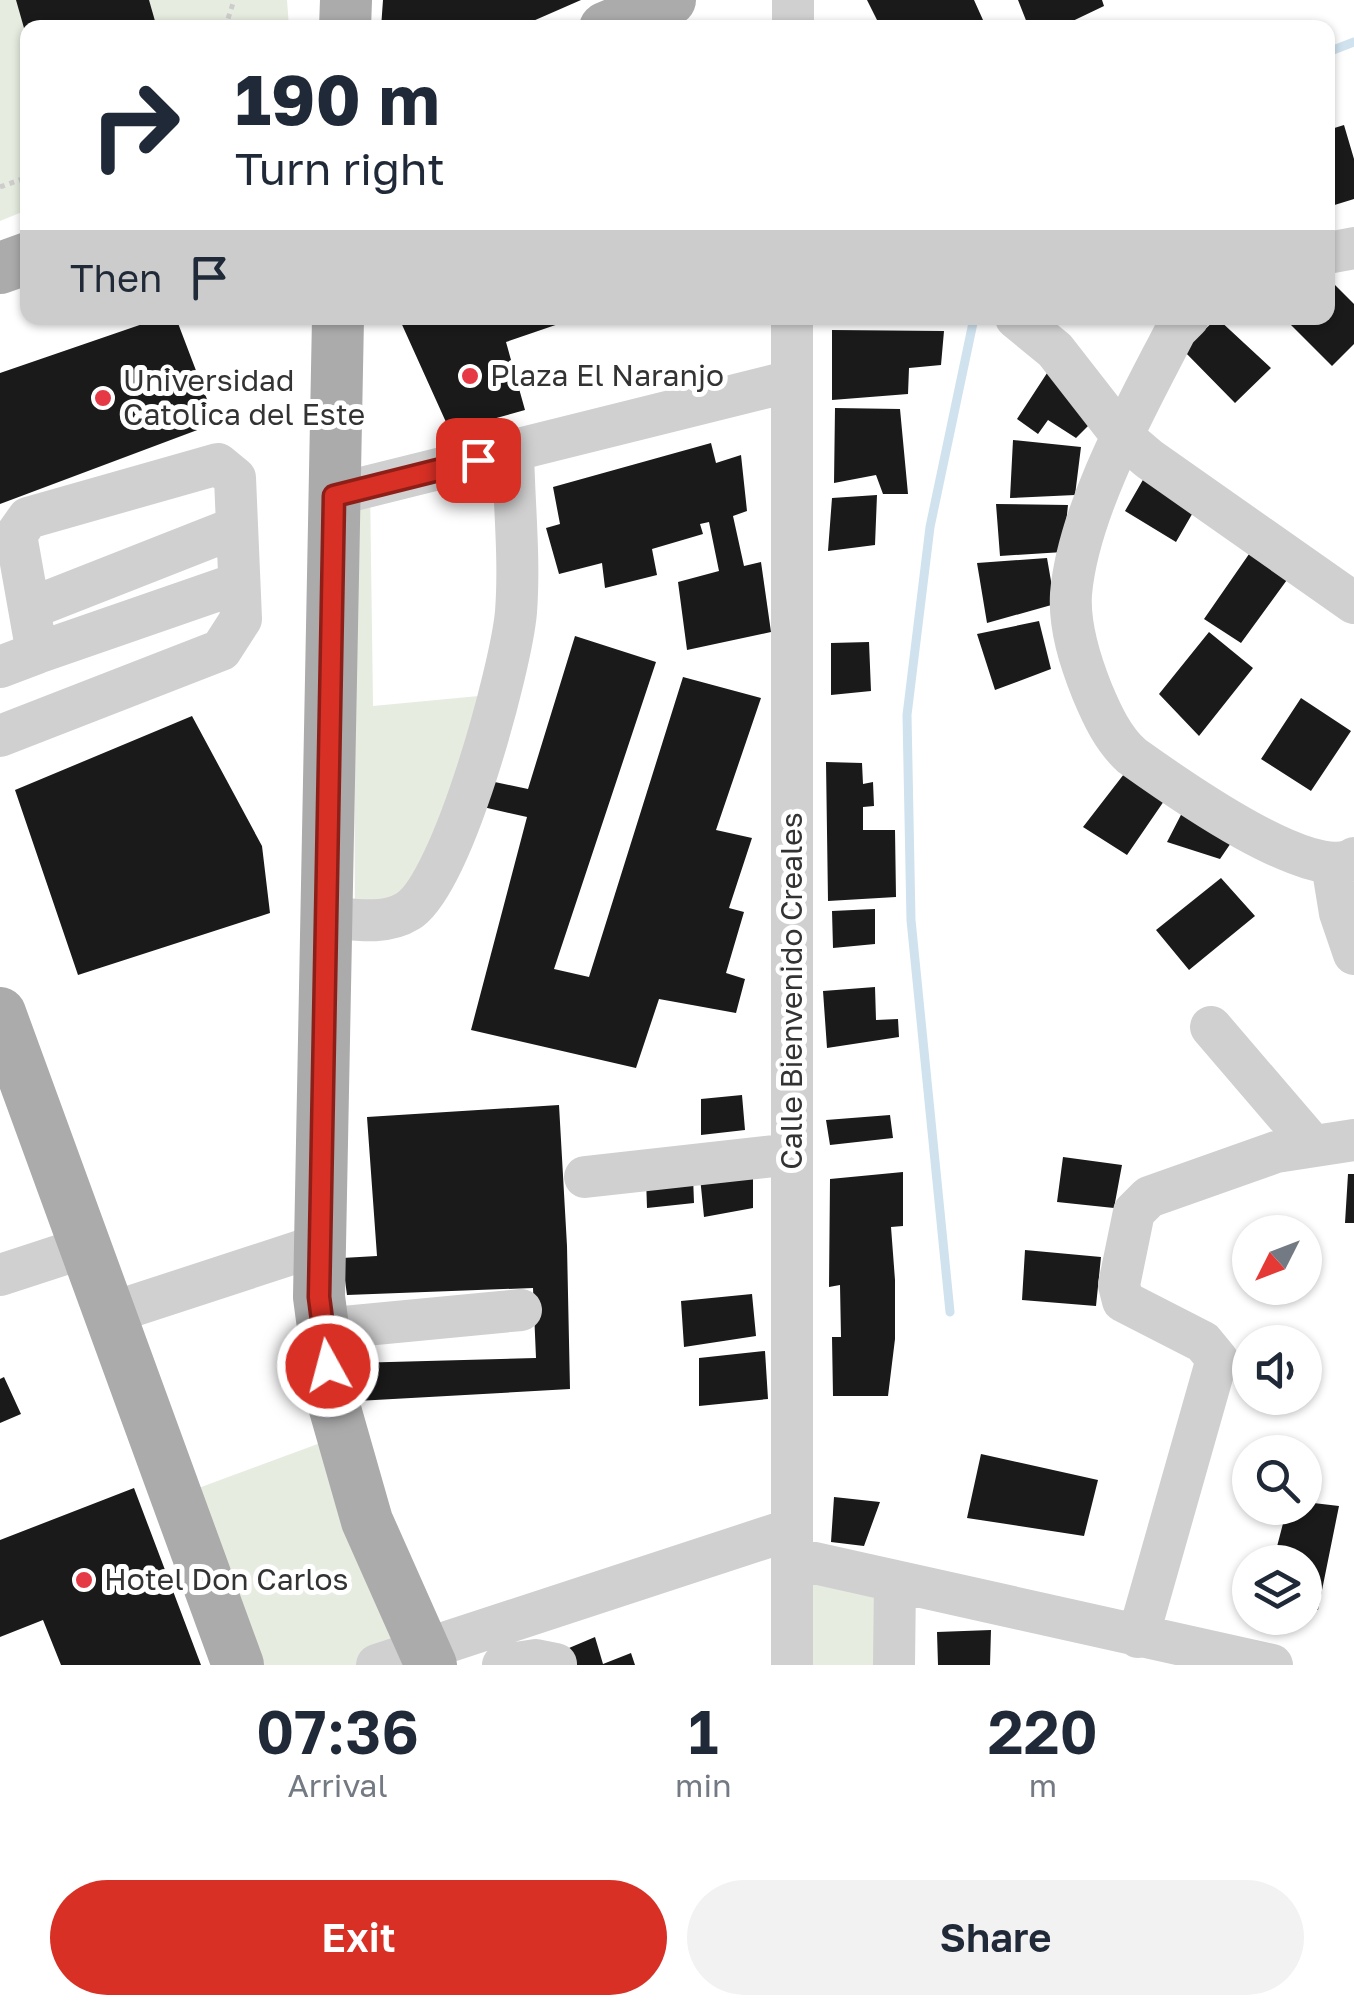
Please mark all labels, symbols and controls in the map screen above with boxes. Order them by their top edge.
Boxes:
text: 190 m [235,56,440,140]
icon: right [70,60,200,190]
text: Turn right [235,141,445,195]
icon: arrive [182,250,237,305]
text: Then [70,255,162,300]
place label: Plaza El Naranjo [490,357,724,393]
place label: Universidad Catolica del Este [123,362,365,432]
marker: Plaza El Naranjo [459,365,481,387]
marker: Universidad Catolica del Este [92,387,114,409]
pin [436,418,521,503]
icon: arrive [451,433,506,488]
street label: Calle Bienvenido Creales [773,812,809,1170]
north arrow [1232,1215,1322,1305]
map controls [1232,1215,1322,1635]
position arrow [276,1314,380,1418]
button: sound [1232,1325,1322,1415]
button: search [1232,1435,1322,1525]
button: layers [1232,1545,1322,1635]
place label: Hotel Don Carlos [104,1561,349,1597]
marker: Hotel Don Carlos [73,1569,95,1591]
text: 07:36 [256,1695,419,1767]
text: 1 [688,1695,719,1767]
text: 220 [988,1695,1098,1767]
text: Arrival [287,1766,388,1804]
text: min [675,1766,732,1804]
text: m [1029,1766,1057,1804]
button: Exit [50,1880,667,1995]
button: Share [687,1880,1304,1995]

